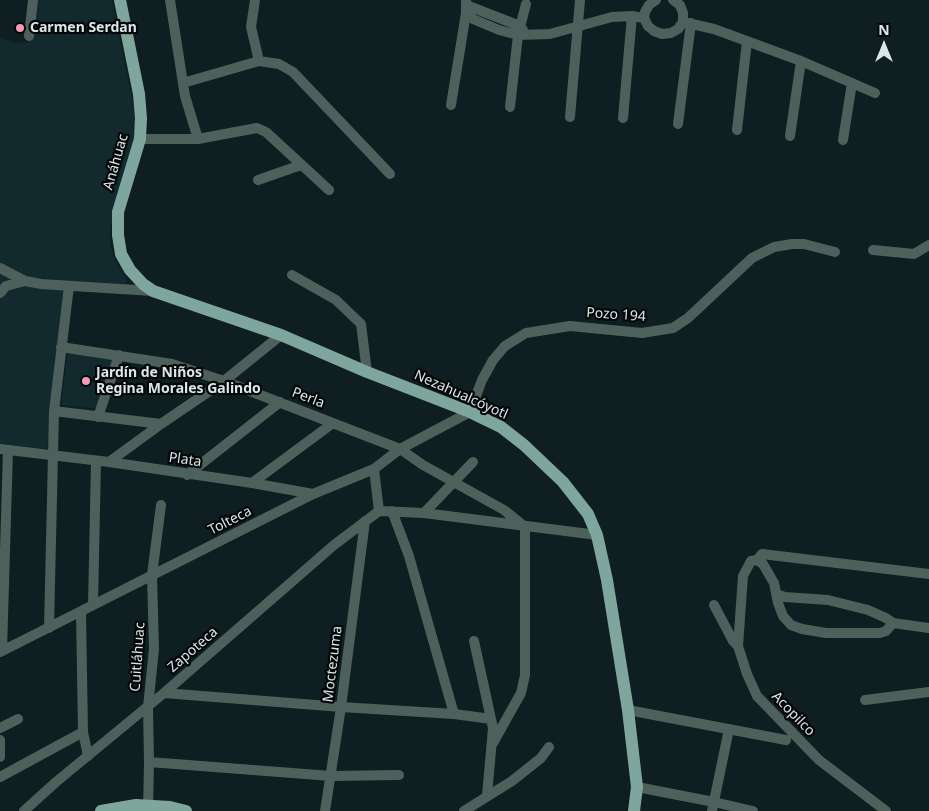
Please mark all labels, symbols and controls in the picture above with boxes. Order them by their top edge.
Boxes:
place label: Carmen Serdan [30,20,137,36]
north arrow [859,20,909,70]
text: N [878,20,890,39]
marker: Carmen Serdan [14,22,26,34]
street label: Anáhuac [100,132,132,192]
street label: Pozo 194 [586,305,646,325]
place label: Jardín de Niños Regina Morales Galindo [96,365,261,398]
street label: Nezahualcóyotl [412,367,510,423]
marker: Jardín de Niños Regina Morales Galindo [80,375,92,387]
street label: Perla [289,384,327,412]
street label: Plata [168,449,202,471]
street label: Tolteca [206,503,254,539]
street label: Cuitláhuac [127,622,149,692]
street label: Zapoteca [165,624,221,676]
street label: Moctezuma [320,625,346,703]
street label: Acopilco [768,688,818,740]

